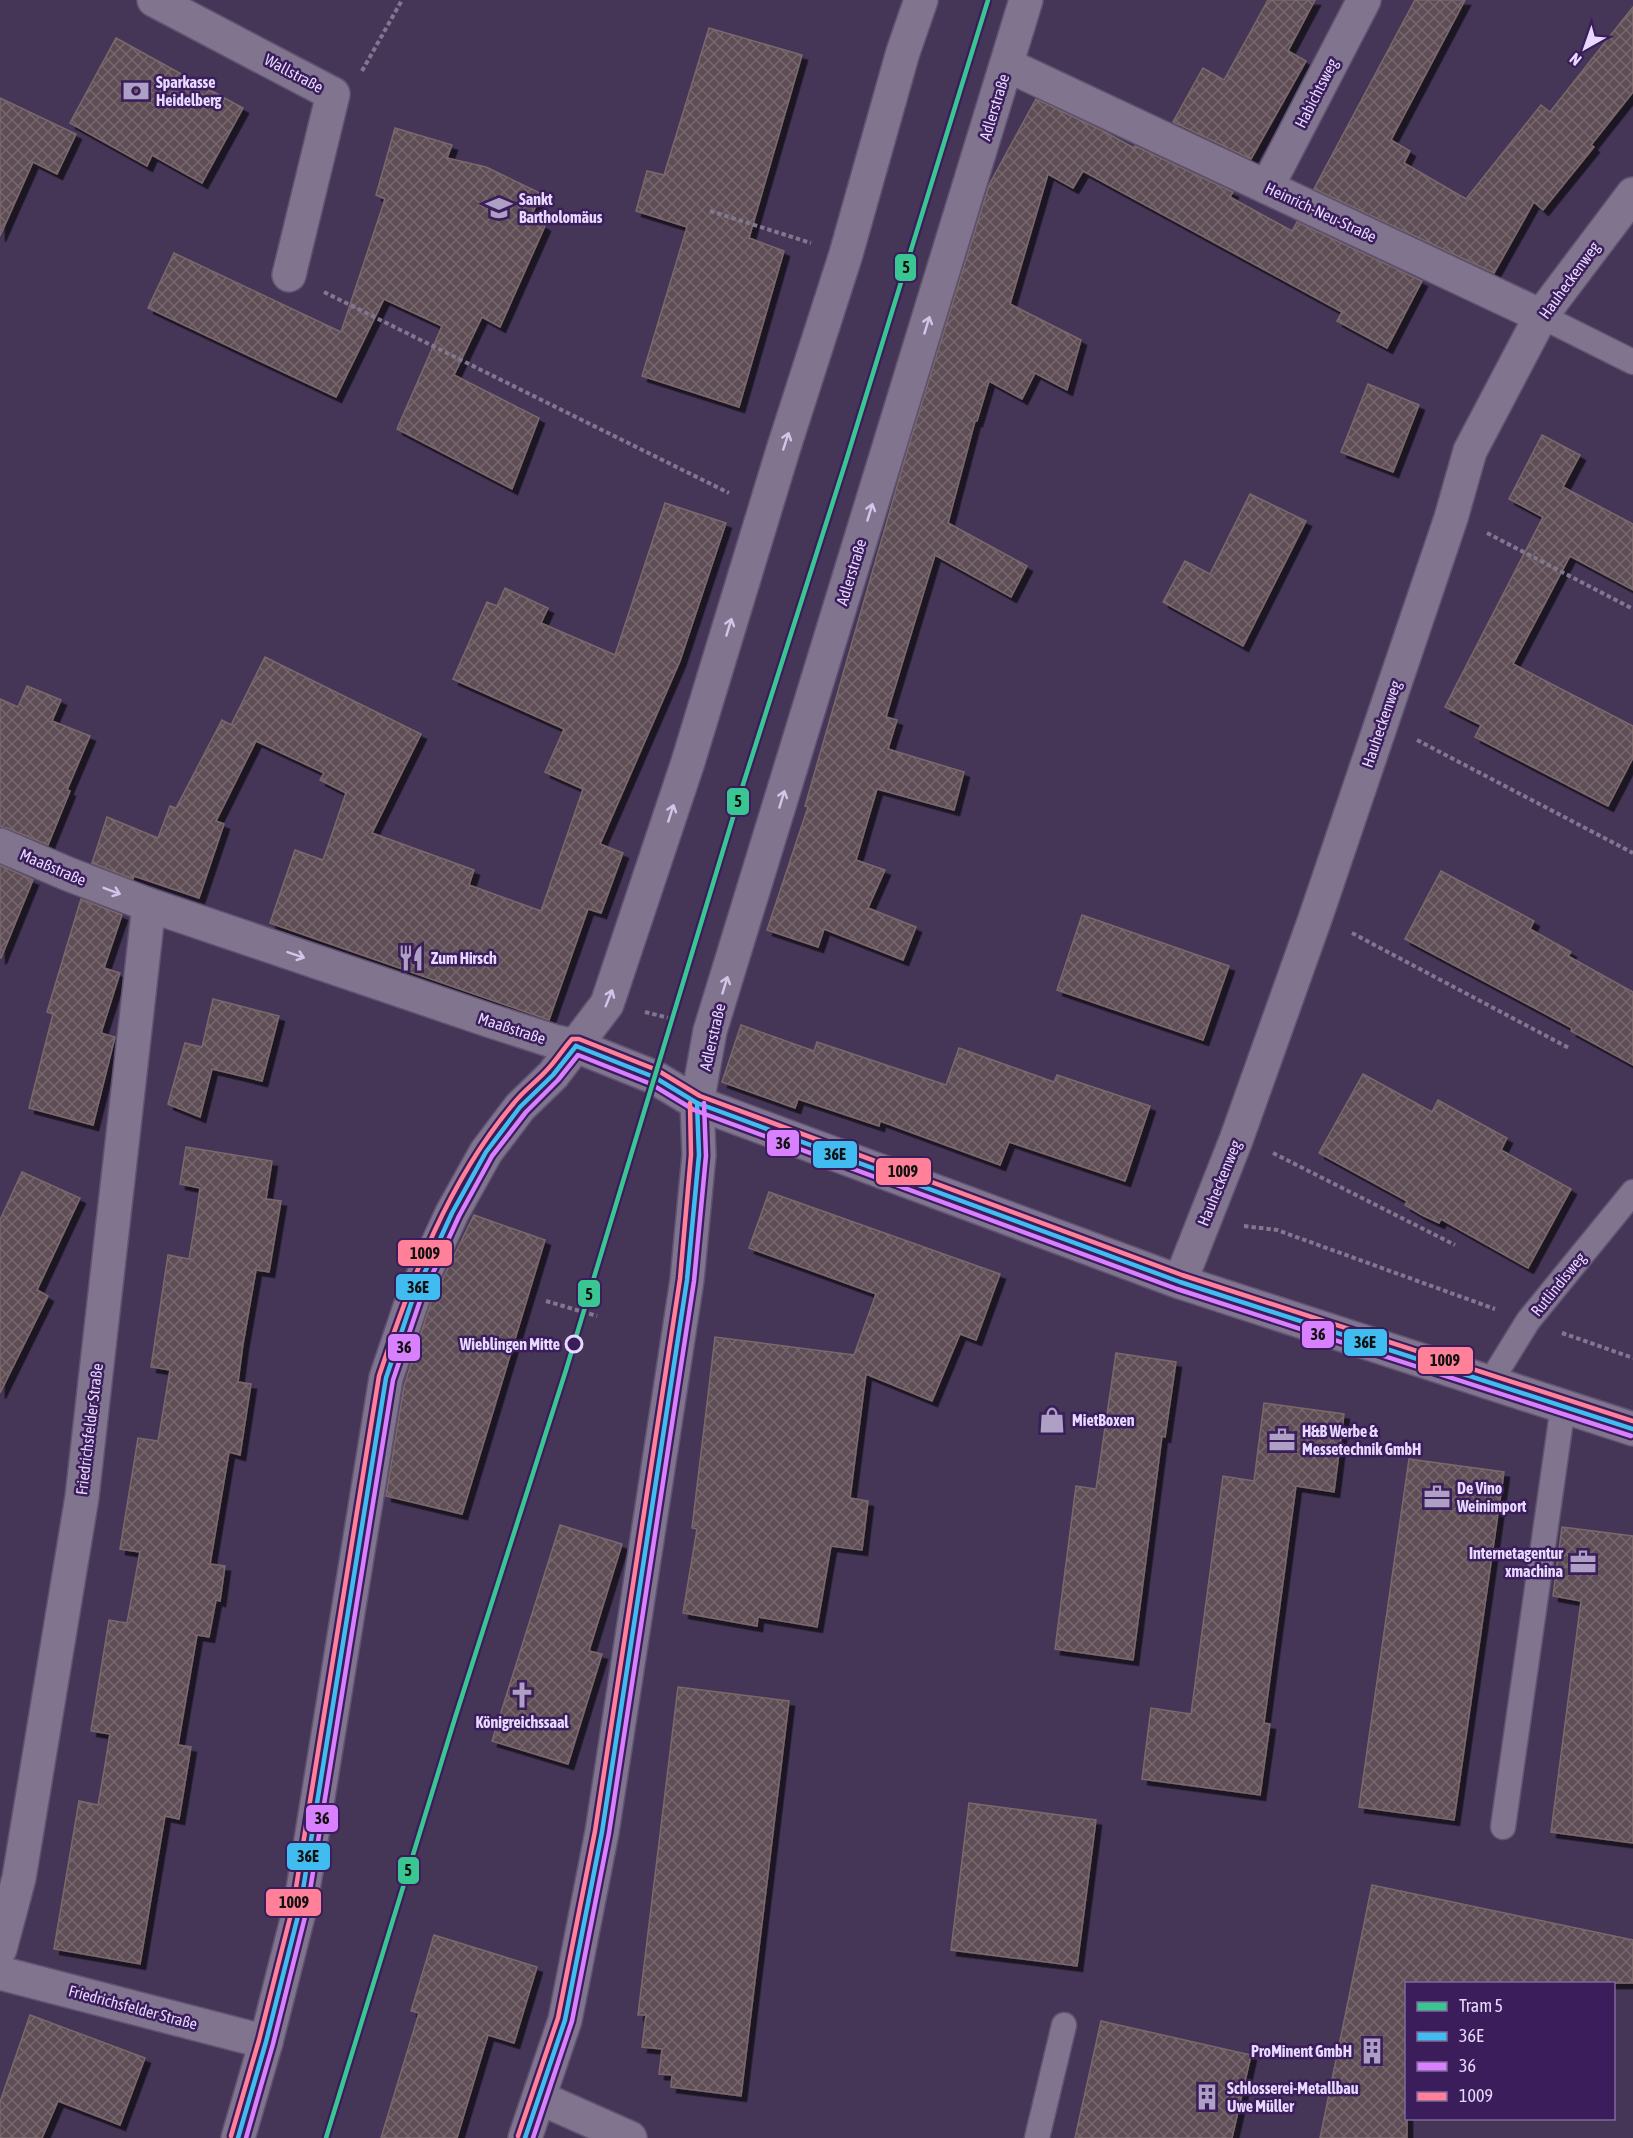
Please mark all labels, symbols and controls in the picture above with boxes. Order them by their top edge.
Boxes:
north arrow [1555,18,1615,78]
street label: Wallstraße [262,50,326,96]
text: N [1566,50,1585,69]
street label: Habichtsweg [1291,55,1342,131]
street label: Adlerstraße [975,72,1013,142]
place label: Sparkasse Heidelberg [156,73,221,109]
bank icon: Sparkasse Heidelberg [121,76,151,106]
street label: Heinrich-Neu-Straße [1263,178,1379,246]
place label: Sankt Bartholomäus [519,190,603,226]
school or university icon: Sankt Bartholomäus [484,193,514,223]
street label: Hauheckenweg [1535,238,1604,323]
line badge: 5 [894,253,917,282]
text: 5 [902,258,910,276]
one-way arrow [922,316,933,335]
one-way arrow [781,432,792,451]
one-way arrow [865,503,876,522]
street label: Adlerstraße [832,537,870,607]
one-way arrow [724,618,735,637]
street label: Hauheckenweg [1358,678,1405,770]
line badge: 5 [726,787,750,816]
one-way arrow [777,790,788,809]
text: 5 [734,792,742,810]
one-way arrow [666,804,677,823]
street label: Maaßstraße [17,845,89,889]
one-way arrow [102,886,121,897]
restaurant icon: Zum Hirsch [396,943,426,973]
place label: Zum Hirsch [431,949,497,967]
one-way arrow [286,950,305,961]
one-way arrow [720,976,731,995]
one-way arrow [604,989,615,1008]
street label: Adlerstraße [696,1002,728,1072]
street label: Maaßstraße [476,1009,548,1047]
line badge: 36 [766,1129,800,1157]
text: 36 [775,1134,791,1152]
street label: Hauheckenweg [1194,1138,1245,1229]
line badge: 36E [812,1140,858,1169]
text: 36E [824,1145,846,1163]
line badge: 1009 [875,1157,932,1186]
text: 1009 [888,1162,919,1180]
line badge: 1009 [397,1239,453,1267]
text: 1009 [410,1244,441,1262]
street label: Rutlindisweg [1527,1249,1590,1320]
line badge: 36E [395,1273,441,1301]
text: 36E [407,1278,429,1296]
line badge: 5 [577,1279,601,1308]
text: 5 [585,1285,593,1303]
line badge: 36 [1301,1320,1335,1349]
text: 36 [1310,1325,1326,1343]
line badge: 36E [1343,1328,1388,1357]
line badge: 36 [387,1333,421,1362]
text: 36E [1354,1333,1376,1351]
place label: Wieblingen Mitte [459,1335,560,1353]
marker: Wieblingen Mitte [565,1335,583,1353]
text: 36 [396,1338,412,1356]
line badge: 1009 [1417,1346,1474,1375]
text: 1009 [1430,1351,1461,1369]
street label: Friedrichsfelder Straße [72,1362,106,1496]
shop icon: MietBoxen [1037,1405,1067,1435]
place label: MietBoxen [1072,1411,1135,1429]
place label: H&B Werbe & Messetechnik GmbH [1302,1422,1421,1458]
office icon: H&B Werbe & Messetechnik GmbH [1267,1425,1297,1455]
place label: De Vino Weinimport [1456,1479,1527,1515]
office icon: De Vino Weinimport [1422,1482,1452,1512]
place label: Internetagentur xmachina [1469,1544,1563,1580]
office icon: Internetagentur xmachina [1568,1547,1598,1577]
church icon: Königreichssaal [507,1680,537,1710]
place label: Königreichssaal [475,1713,569,1731]
line badge: 36 [305,1804,339,1833]
text: 36 [314,1809,330,1827]
line badge: 36E [286,1842,331,1871]
text: 36E [297,1847,319,1865]
line badge: 5 [397,1856,420,1885]
text: 5 [404,1861,412,1879]
line badge: 1009 [265,1888,322,1917]
text: 1009 [279,1893,310,1911]
street label: Friedrichsfelder Straße [67,1981,199,2033]
legend [1405,1982,1615,2120]
text: Tram 5 [1459,1995,1503,2016]
text: 36E [1459,2025,1484,2046]
building icon: ProMinent GmbH [1357,2036,1387,2066]
place label: ProMinent GmbH [1251,2042,1352,2060]
text: 36 [1459,2055,1476,2076]
place label: Schlosserei-Metallbau Uwe Müller [1227,2079,1359,2115]
building icon: Schlosserei-Metallbau Uwe Müller [1192,2082,1222,2112]
text: 1009 [1459,2085,1493,2106]

